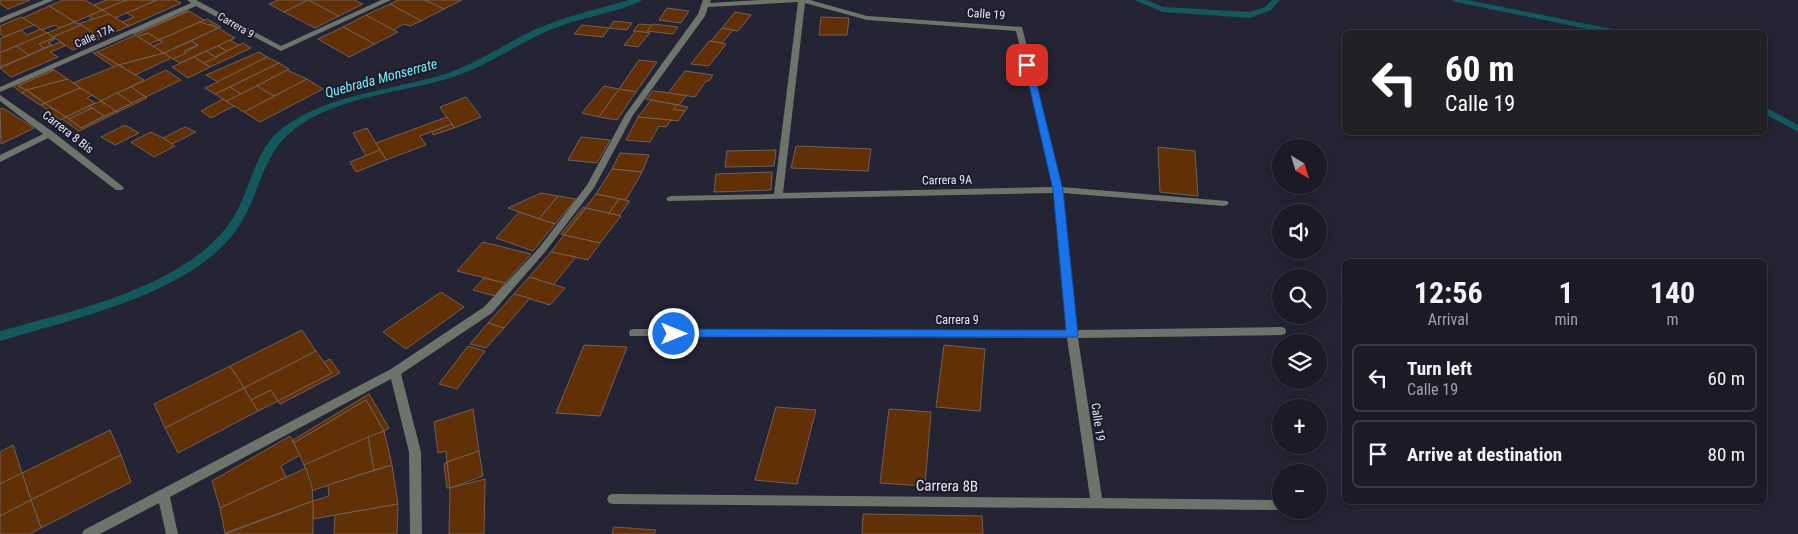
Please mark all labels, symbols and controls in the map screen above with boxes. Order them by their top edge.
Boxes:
street label: Calle 19 [966,6,1006,22]
street label: Carrera 9 [215,10,256,41]
street label: Calle 17A [73,22,116,51]
pin [1006,44,1048,86]
text: 60 m [1445,49,1514,90]
icon: left [1362,50,1427,115]
icon: arrive [1013,51,1041,79]
water label: Quebrada Monserrate [323,55,439,101]
text: Calle 19 [1445,91,1515,116]
street label: Carrera 8 Bis [40,108,96,156]
north arrow [1272,139,1328,194]
map controls [1272,139,1327,519]
street label: Carrera 9A [922,173,972,187]
button: sound [1272,204,1327,259]
button: search [1272,269,1327,324]
text: 12:56 [1414,275,1483,310]
text: 1 [1559,275,1574,310]
text: 140 [1650,275,1695,310]
position arrow [647,307,699,359]
text: Arrival [1428,310,1469,329]
text: min [1554,310,1578,329]
text: m [1666,310,1678,329]
street label: Carrera 9 [935,313,979,327]
button: layers [1272,334,1327,389]
text: Turn left [1407,357,1472,380]
icon: left [1364,364,1392,392]
text: 60 m [1708,367,1745,390]
text: Calle 19 [1407,380,1458,399]
button: + [1272,399,1327,454]
street label: Calle 19 [1088,402,1108,442]
icon: arrive [1364,440,1392,468]
text: Arrive at destination [1407,443,1562,466]
text: 80 m [1708,443,1745,466]
button: − [1272,464,1327,519]
street label: Carrera 8B [916,476,978,496]

